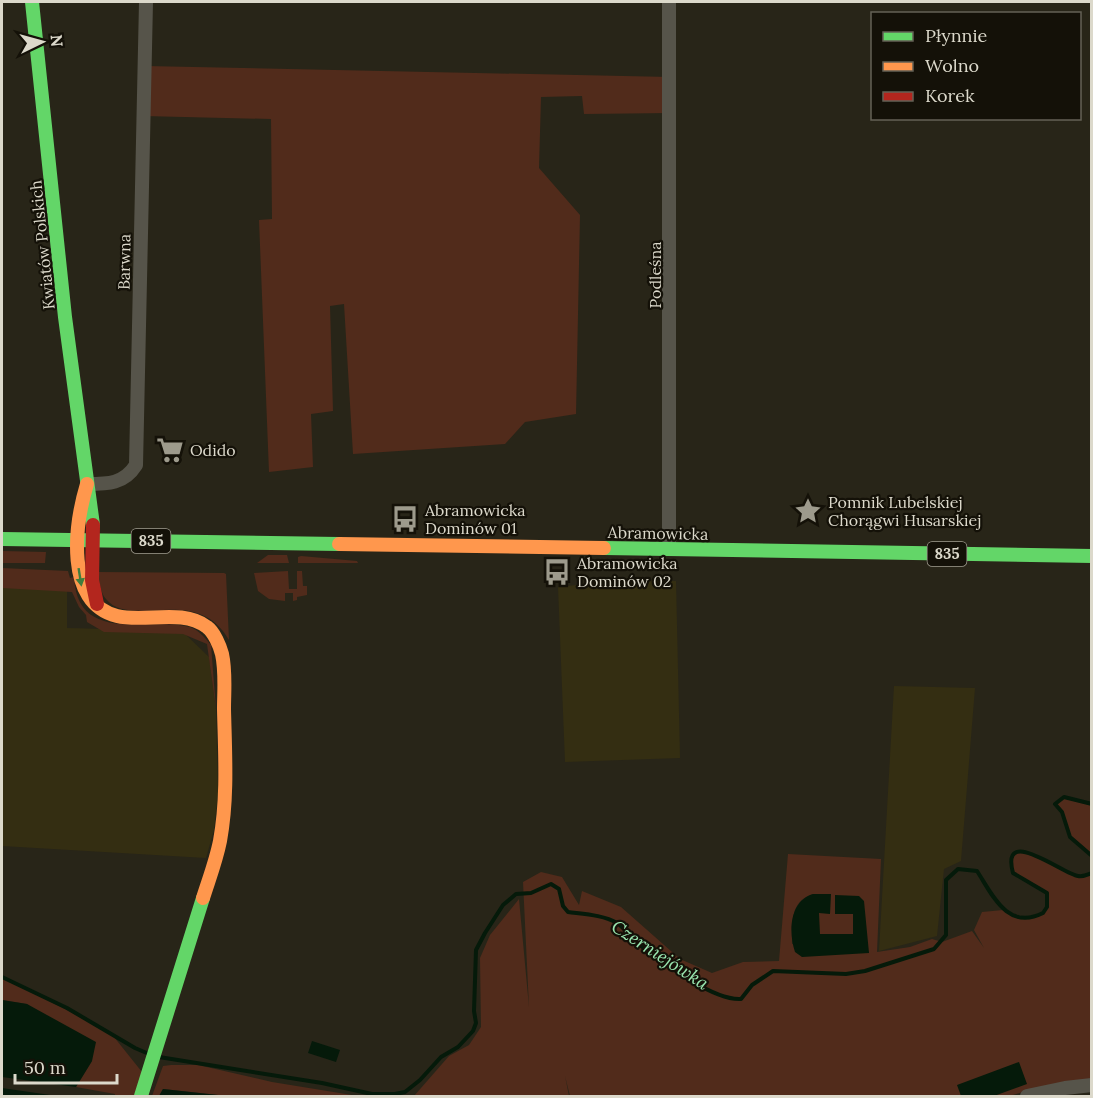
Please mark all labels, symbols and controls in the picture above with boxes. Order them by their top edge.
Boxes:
north arrow [12,12,72,72]
legend [871,12,1081,120]
text: Płynnie [925,24,988,47]
text: N [46,34,67,48]
text: Wolno [925,54,979,77]
text: Korek [925,84,975,107]
street label: Kwiatów Polskich [25,179,59,311]
street label: Barwna [114,234,134,290]
street label: Podleśna [645,242,665,308]
supermarket icon: Odido [155,435,185,465]
place label: Odido [190,440,236,460]
place label: Pomnik Lubelskiej Chorągwi Husarskiej [828,492,981,530]
place icon: Pomnik Lubelskiej Chorągwi Husarskiej [793,496,823,526]
place label: Abramowicka Dominów 01 [424,500,526,538]
bus stop icon: Abramowicka Dominów 01 [390,504,420,534]
street label: Abramowicka [607,522,708,544]
road number: 835 [132,529,170,553]
road number: 835 [928,542,966,566]
place label: Abramowicka Dominów 02 [576,553,678,591]
bus stop icon: Abramowicka Dominów 02 [542,557,572,587]
one-way arrow [75,568,84,587]
water label: Czerniejówka [607,915,713,995]
scale bar [15,1047,117,1085]
text: 50 m [24,1056,66,1079]

